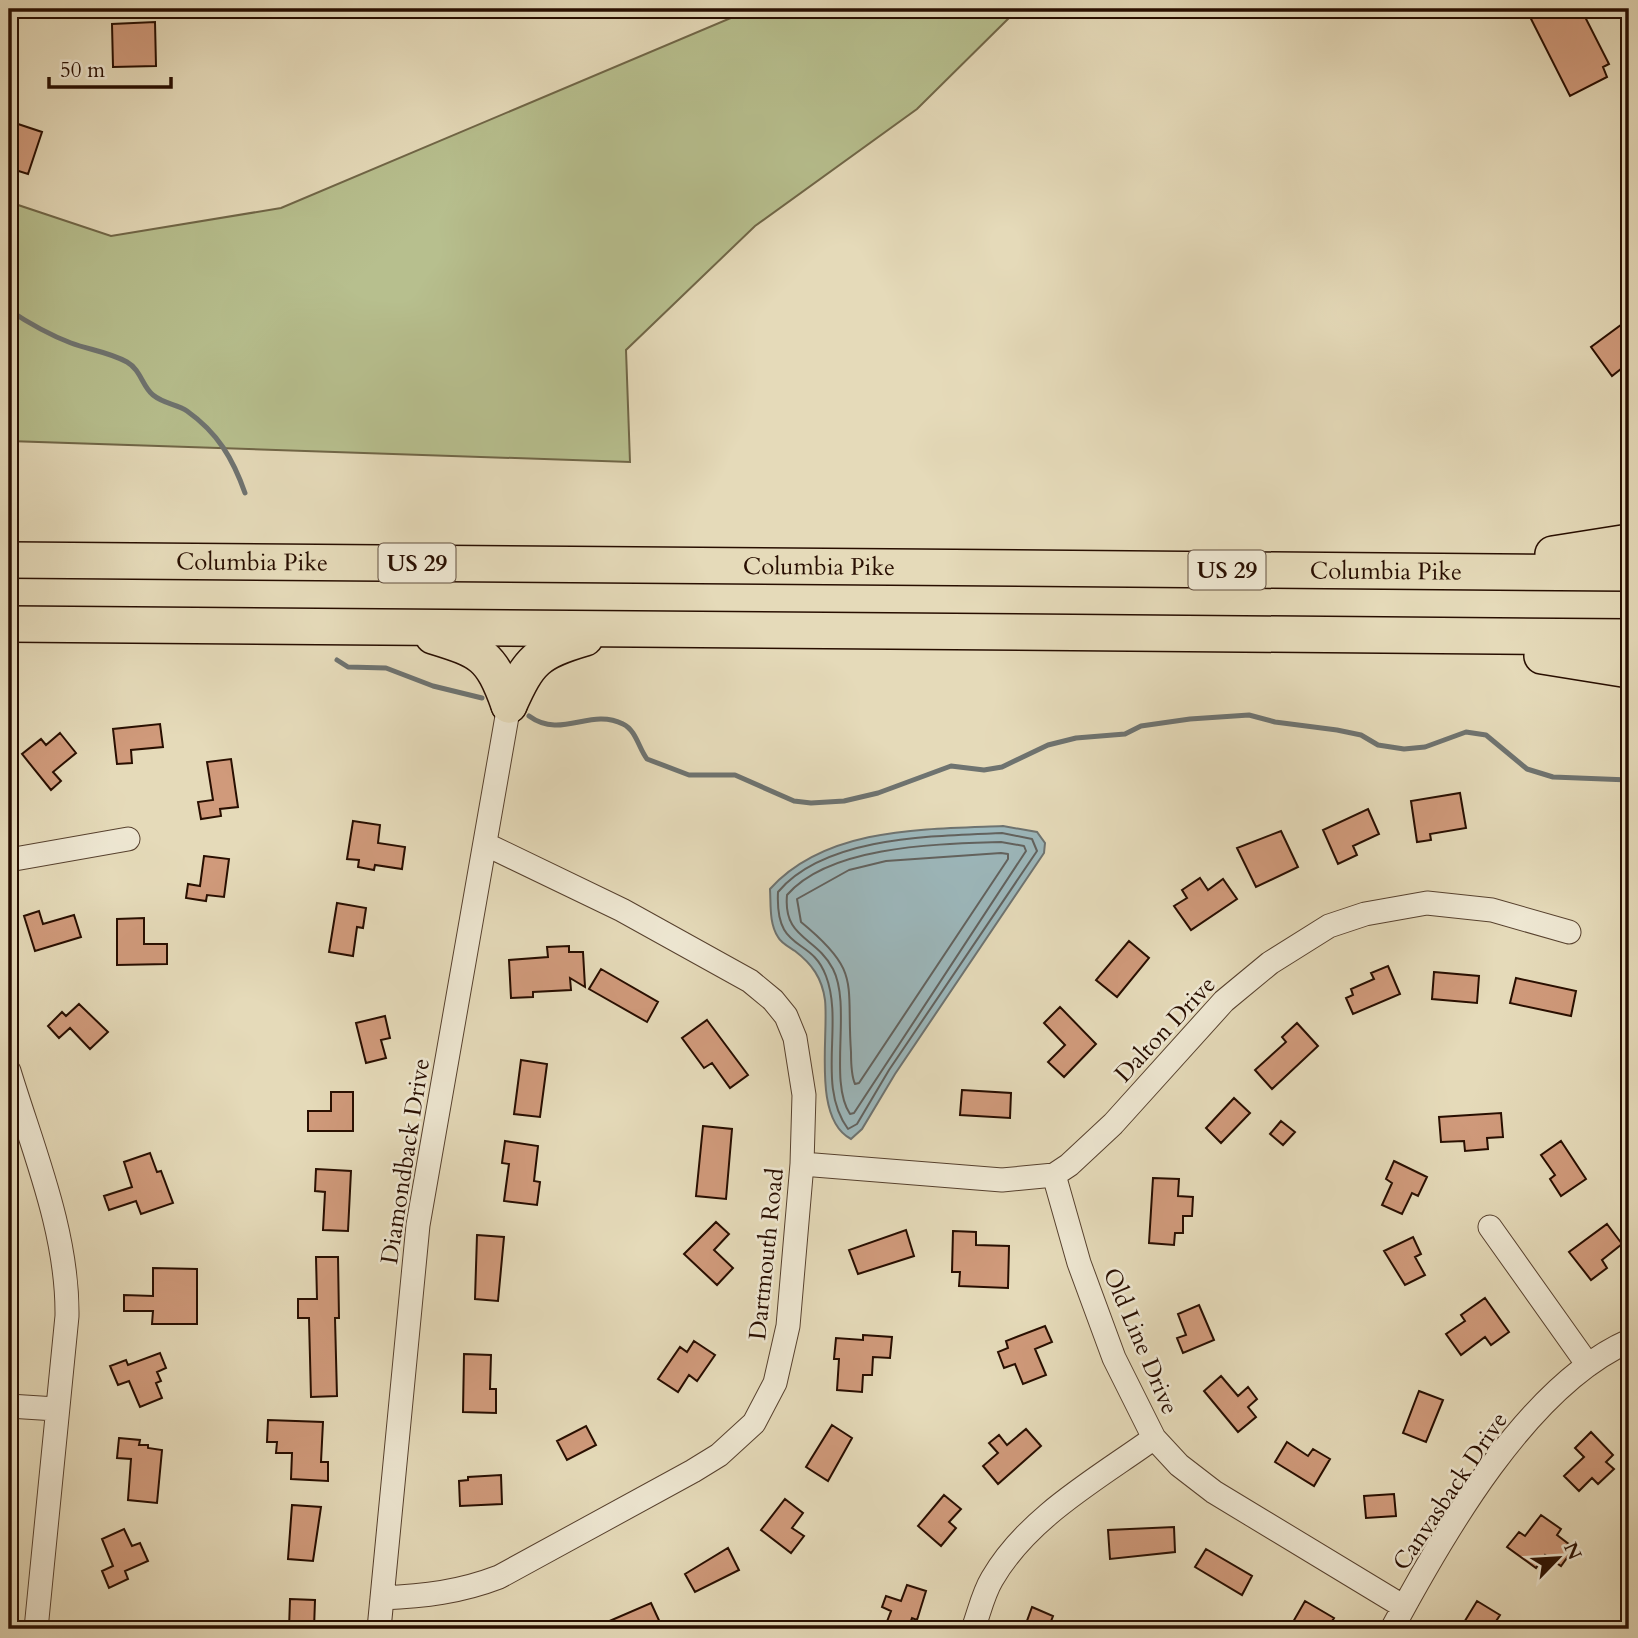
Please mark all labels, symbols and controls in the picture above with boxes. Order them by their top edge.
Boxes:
scale bar [49,46,172,90]
text: 50 m [60,56,105,85]
road number: US 29 [378,544,456,582]
street label: Columbia Pike [176,545,328,580]
street label: Columbia Pike [743,550,895,584]
road number: US 29 [1188,550,1266,590]
street label: Columbia Pike [1310,554,1462,589]
street label: Dalton Drive [1107,969,1223,1090]
street label: Diamondback Drive [373,1056,438,1266]
street label: Dartmouth Road [741,1166,792,1342]
street label: Old Line Drive [1095,1263,1186,1420]
street label: Canvasback Drive [1385,1406,1516,1577]
north arrow [1522,1522,1592,1592]
text: N [1557,1538,1588,1565]

